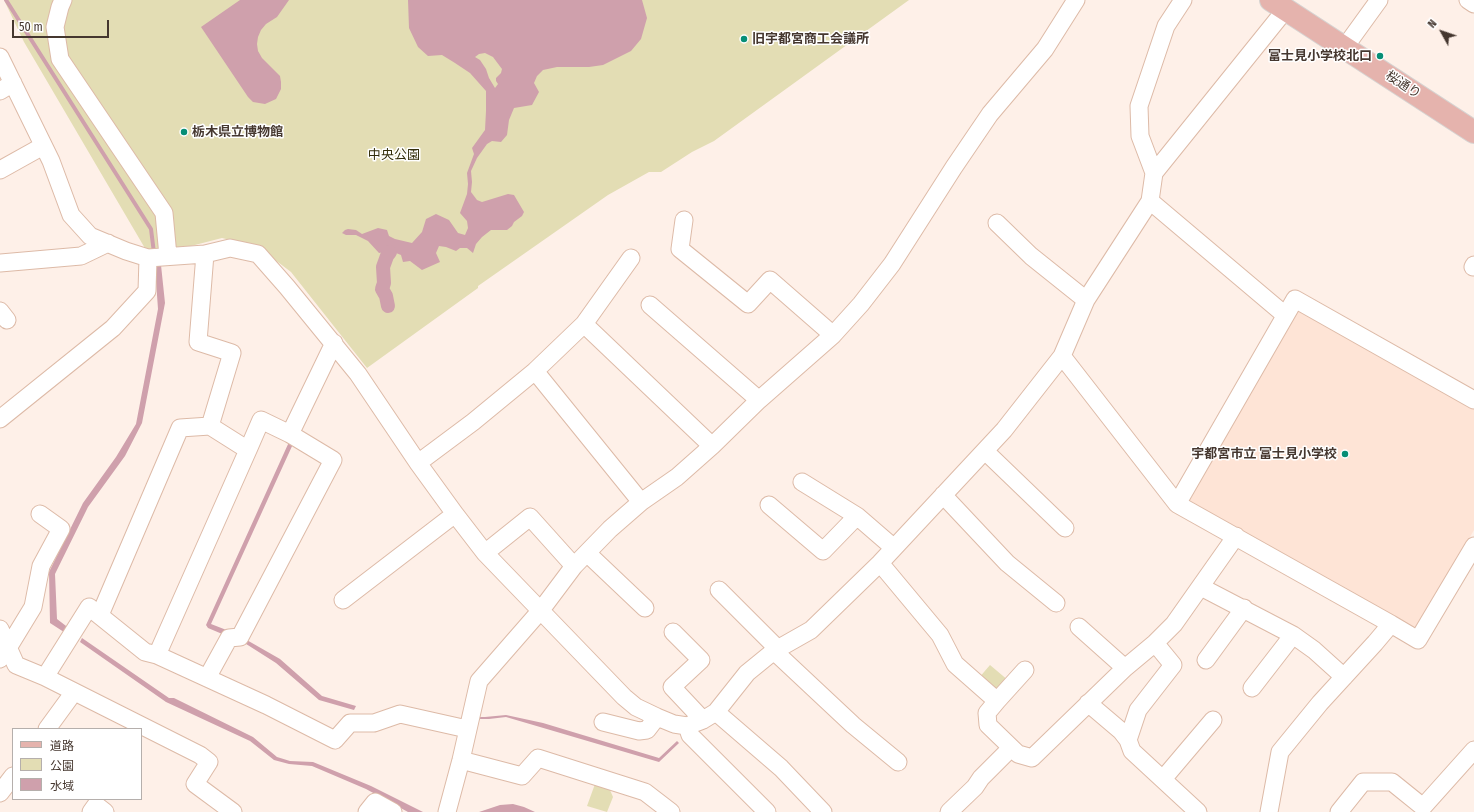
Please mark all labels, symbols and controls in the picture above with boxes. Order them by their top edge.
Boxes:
scale bar [14,12,111,38]
north arrow [1422,12,1462,52]
text: N [1425,17,1440,31]
text: 50 m [19,20,43,34]
place label: 旧宇都宮商工会議所 [752,31,869,47]
marker: 旧宇都宮商工会議所 [739,34,749,44]
place label: 富士見小学校北口 [1268,48,1372,64]
marker: 富士見小学校北口 [1375,51,1385,61]
street label: 桜通り [1382,68,1424,102]
place label: 栃木県立博物館 [192,124,283,140]
marker: 栃木県立博物館 [179,127,189,137]
park label: 中央公園 [368,147,420,163]
place label: 宇都宮市立 富士見小学校 [1191,446,1337,462]
marker: 宇都宮市立 富士見小学校 [1340,449,1350,459]
legend [12,728,142,800]
text: 道路 [50,739,74,753]
text: 公園 [50,759,74,773]
text: 水域 [50,779,74,793]

